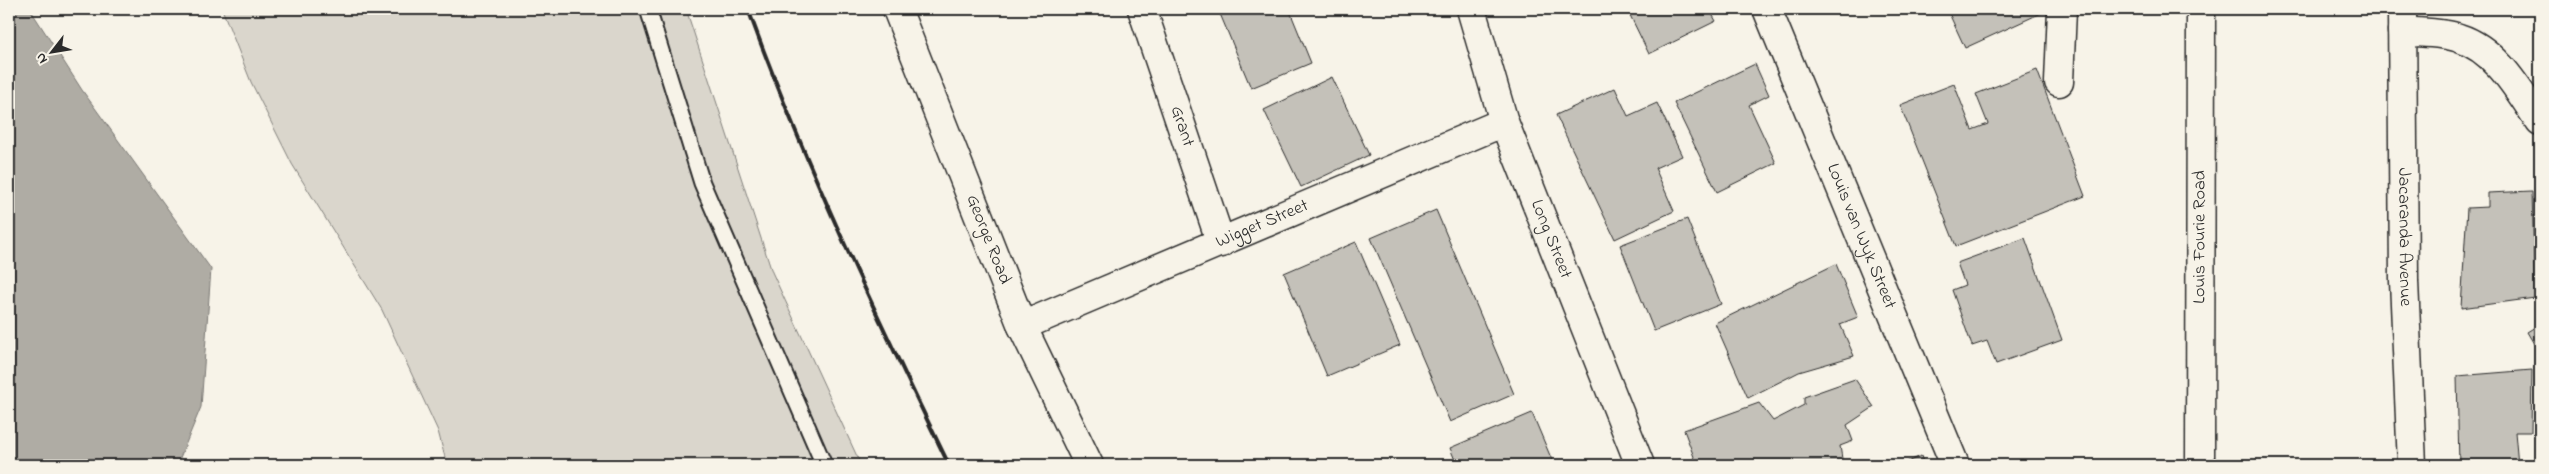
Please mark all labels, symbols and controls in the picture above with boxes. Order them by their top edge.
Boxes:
north arrow [28,28,78,78]
text: N [31,48,54,67]
street label: Grant [1163,103,1201,150]
street label: Louis van Wyk Street [1819,160,1902,313]
street label: Jacaranda Avenue [2390,168,2418,308]
street label: Louis Fourie Road [2187,170,2214,304]
street label: George Road [959,191,1017,288]
street label: Wigget Street [1212,193,1313,255]
street label: Long Street [1523,196,1578,283]

